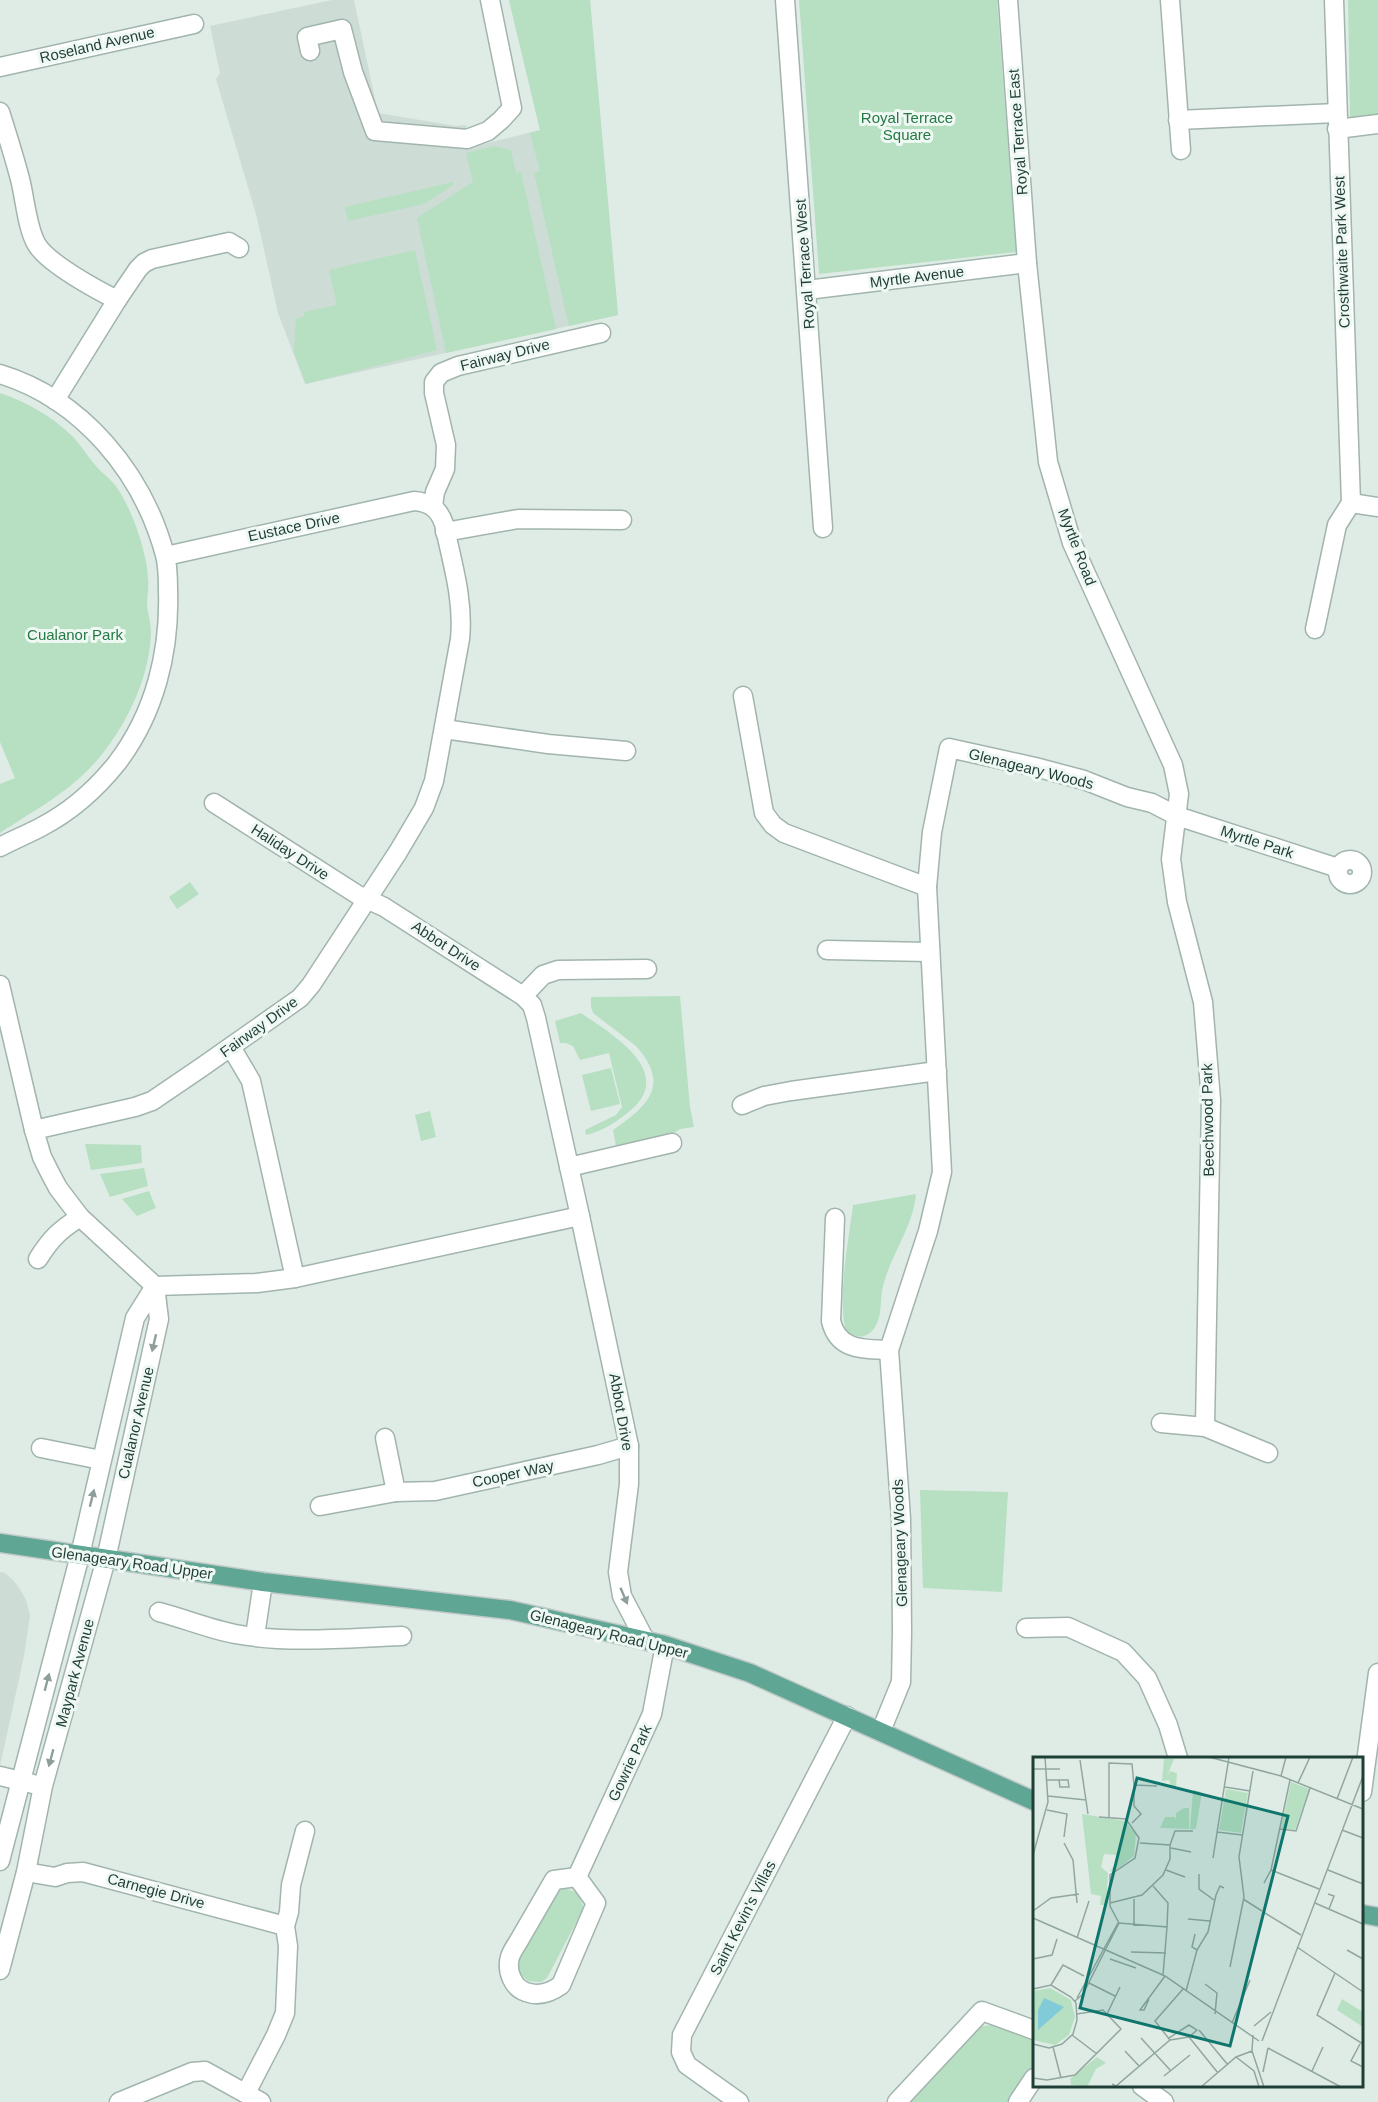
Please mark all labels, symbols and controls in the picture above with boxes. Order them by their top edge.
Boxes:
street label: Roseland Avenue [38,23,156,66]
street label: Royal Terrace East [1005,68,1030,196]
park label: Royal Terrace Square [861,109,953,143]
street label: Crosthwaite Park West [1330,175,1353,328]
street label: Royal Terrace West [791,198,818,330]
street label: Myrtle Avenue [869,262,965,291]
street label: Fairway Drive [458,335,551,374]
street label: Myrtle Road [1055,506,1100,588]
street label: Eustace Drive [246,508,341,545]
park label: Cualanor Park [27,626,123,643]
street label: Glenageary Woods [967,745,1095,792]
street label: Haliday Drive [248,820,332,883]
street label: Myrtle Park [1218,822,1296,861]
street label: Abbot Drive [409,917,484,974]
street label: Fairway Drive [217,993,301,1060]
street label: Beechwood Park [1198,1063,1217,1177]
one-way arrow [148,1334,158,1353]
street label: Cualanor Avenue [114,1365,157,1481]
street label: Abbot Drive [606,1372,637,1452]
street label: Cooper Way [471,1456,556,1490]
street label: Glenageary Woods [889,1479,910,1607]
one-way arrow [87,1489,97,1507]
street label: Glenageary Road Upper [50,1543,214,1582]
one-way arrow [619,1587,628,1604]
street label: Glenageary Road Upper [528,1606,690,1661]
street label: Maypark Avenue [52,1617,97,1729]
one-way arrow [42,1673,52,1691]
street label: Gowrie Park [604,1721,655,1804]
one-way arrow [46,1749,55,1767]
inset map [1033,1757,1363,2087]
street label: Saint Kevin's Villas [706,1858,779,1978]
street label: Carnegie Drive [106,1869,207,1912]

